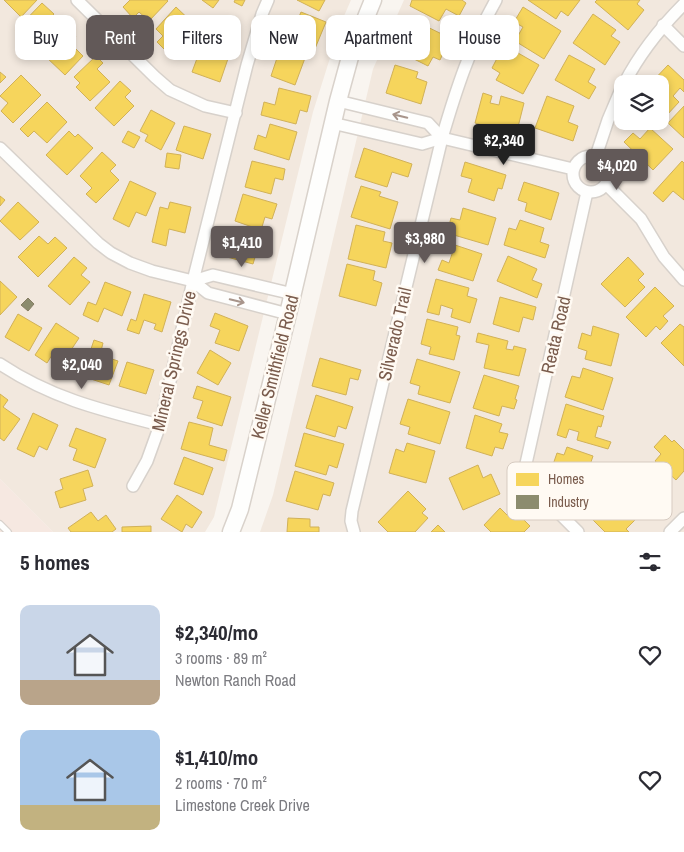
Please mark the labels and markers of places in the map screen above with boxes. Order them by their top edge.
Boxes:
pin: $2,340 [463,124,545,166]
pin: $4,020 [576,148,658,191]
pin: $3,980 [384,222,466,264]
pin: $1,410 [201,226,283,268]
pin: $2,040 [41,348,123,390]

